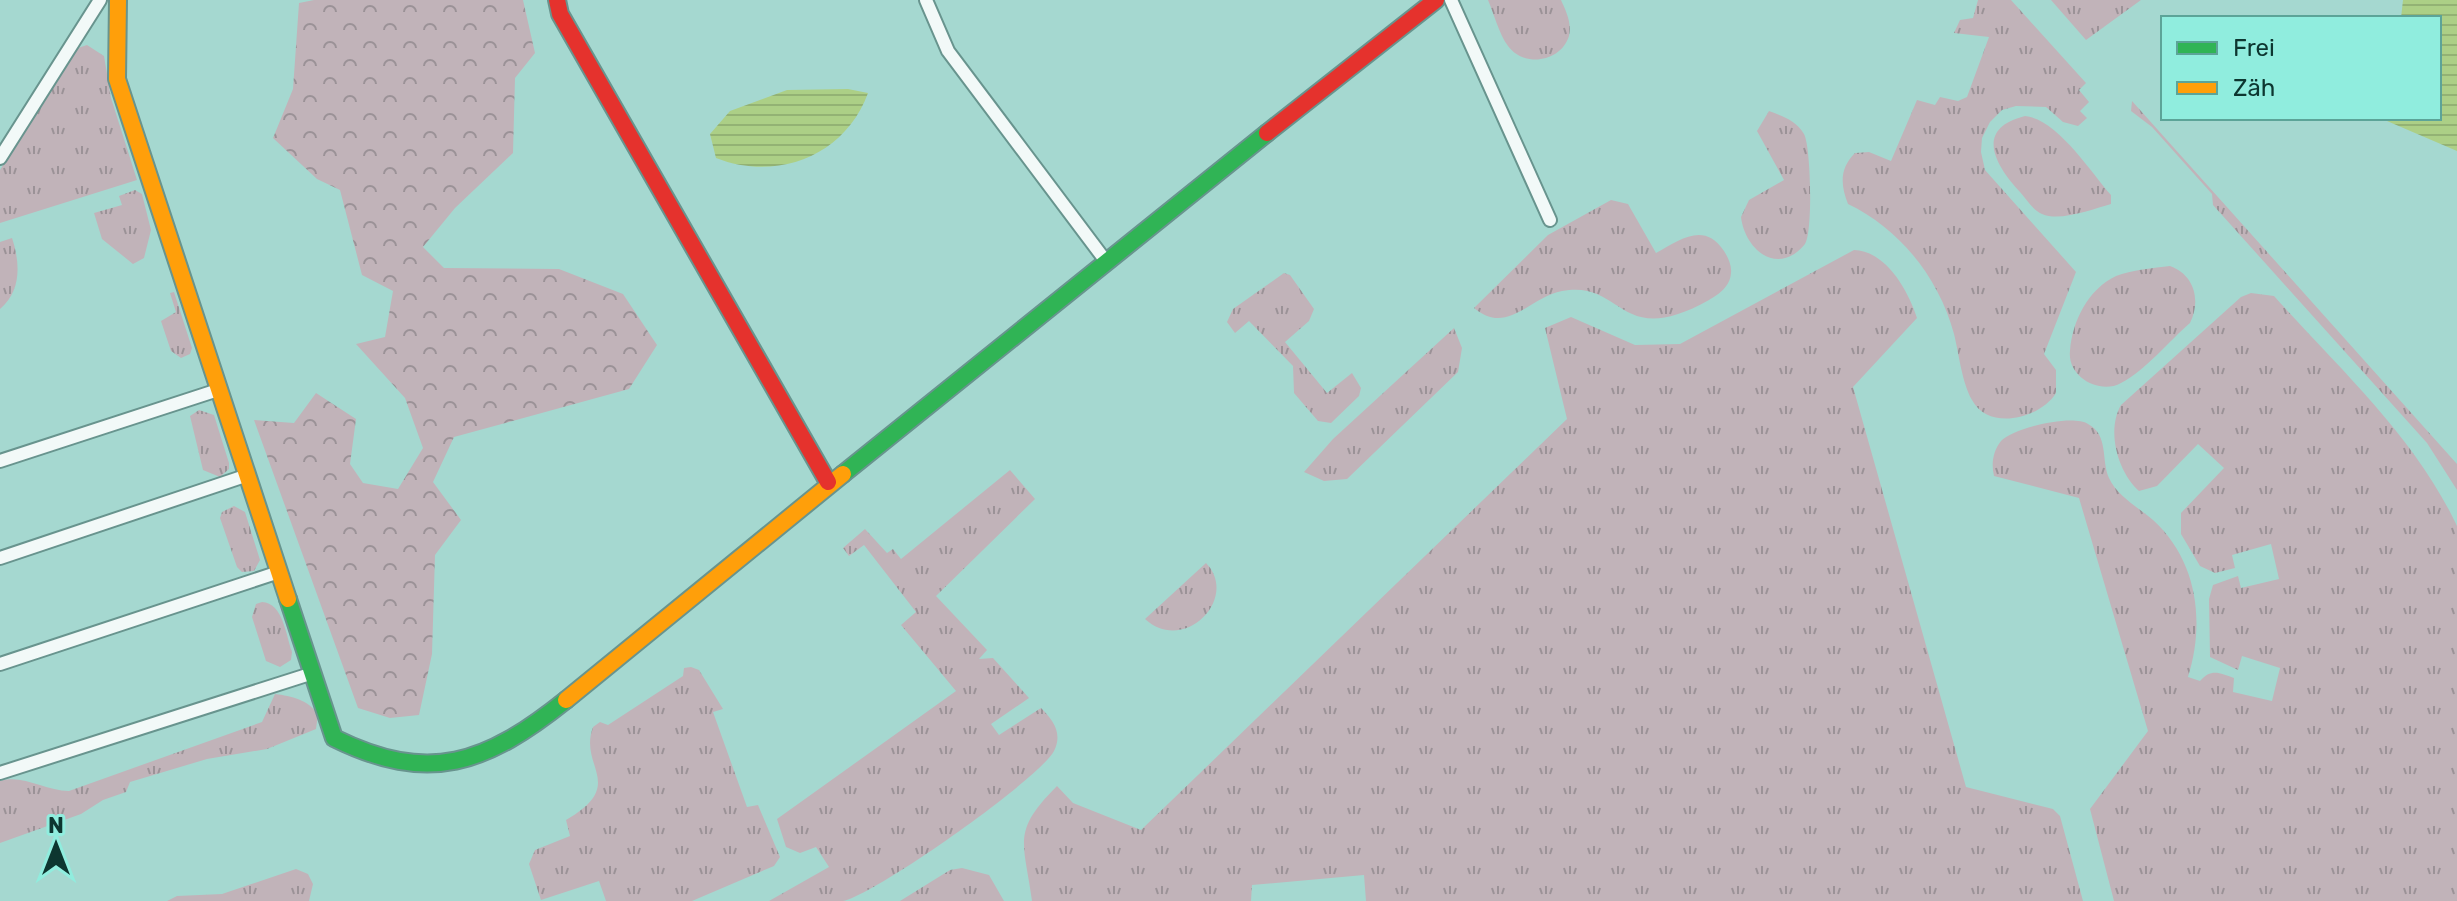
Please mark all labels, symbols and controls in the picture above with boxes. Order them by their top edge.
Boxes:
legend [2161,16,2441,120]
text: Frei [2233,34,2275,62]
text: Zäh [2233,74,2275,102]
north arrow [16,805,96,885]
text: N [48,812,64,839]

